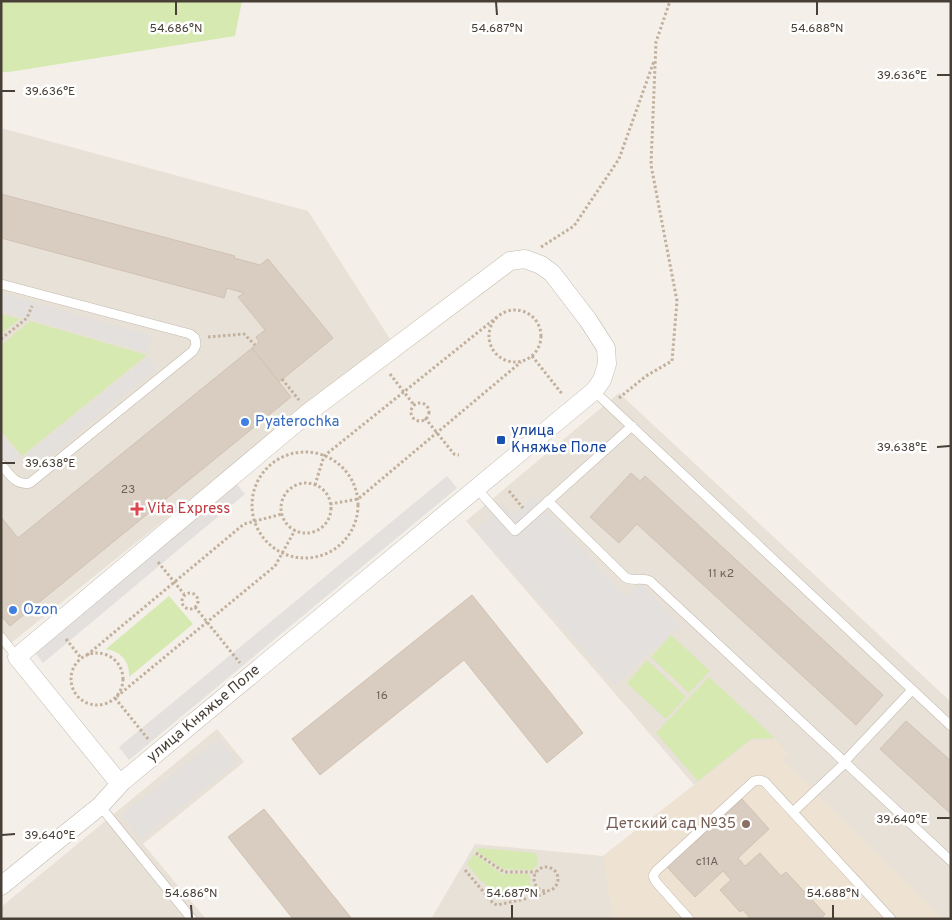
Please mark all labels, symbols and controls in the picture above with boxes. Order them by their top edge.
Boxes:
text: 54.686°N [150,21,202,37]
text: 54.687°N [471,21,523,37]
text: 54.688°N [790,21,844,37]
text: 39.636°E [877,68,927,84]
text: 39.636°E [25,84,75,100]
place label: Pyaterochka [255,413,339,432]
marker: Pyaterochka [239,416,251,428]
place label: улица Княжье Поле [511,422,607,458]
marker: улица Княжье Поле [495,434,507,446]
text: 39.638°E [877,440,927,456]
text: 39.638°E [25,456,75,472]
house number: 23 [121,482,135,498]
place label: Vita Express [147,500,230,519]
marker: Vita Express [131,503,143,515]
house number: 11 к2 [708,566,734,582]
place label: Ozon [23,601,58,620]
marker: Ozon [7,604,19,616]
street label: улица Княжье Поле [143,661,265,767]
house number: 16 [376,688,388,704]
text: 39.640°E [876,812,928,828]
place label: Детский сад №35 [606,815,736,834]
marker: Детский сад №35 [740,818,752,830]
text: 39.640°E [24,828,76,844]
house number: с11А [696,854,718,870]
text: 54.686°N [165,886,217,902]
text: 54.687°N [486,886,538,902]
text: 54.688°N [806,886,860,902]

